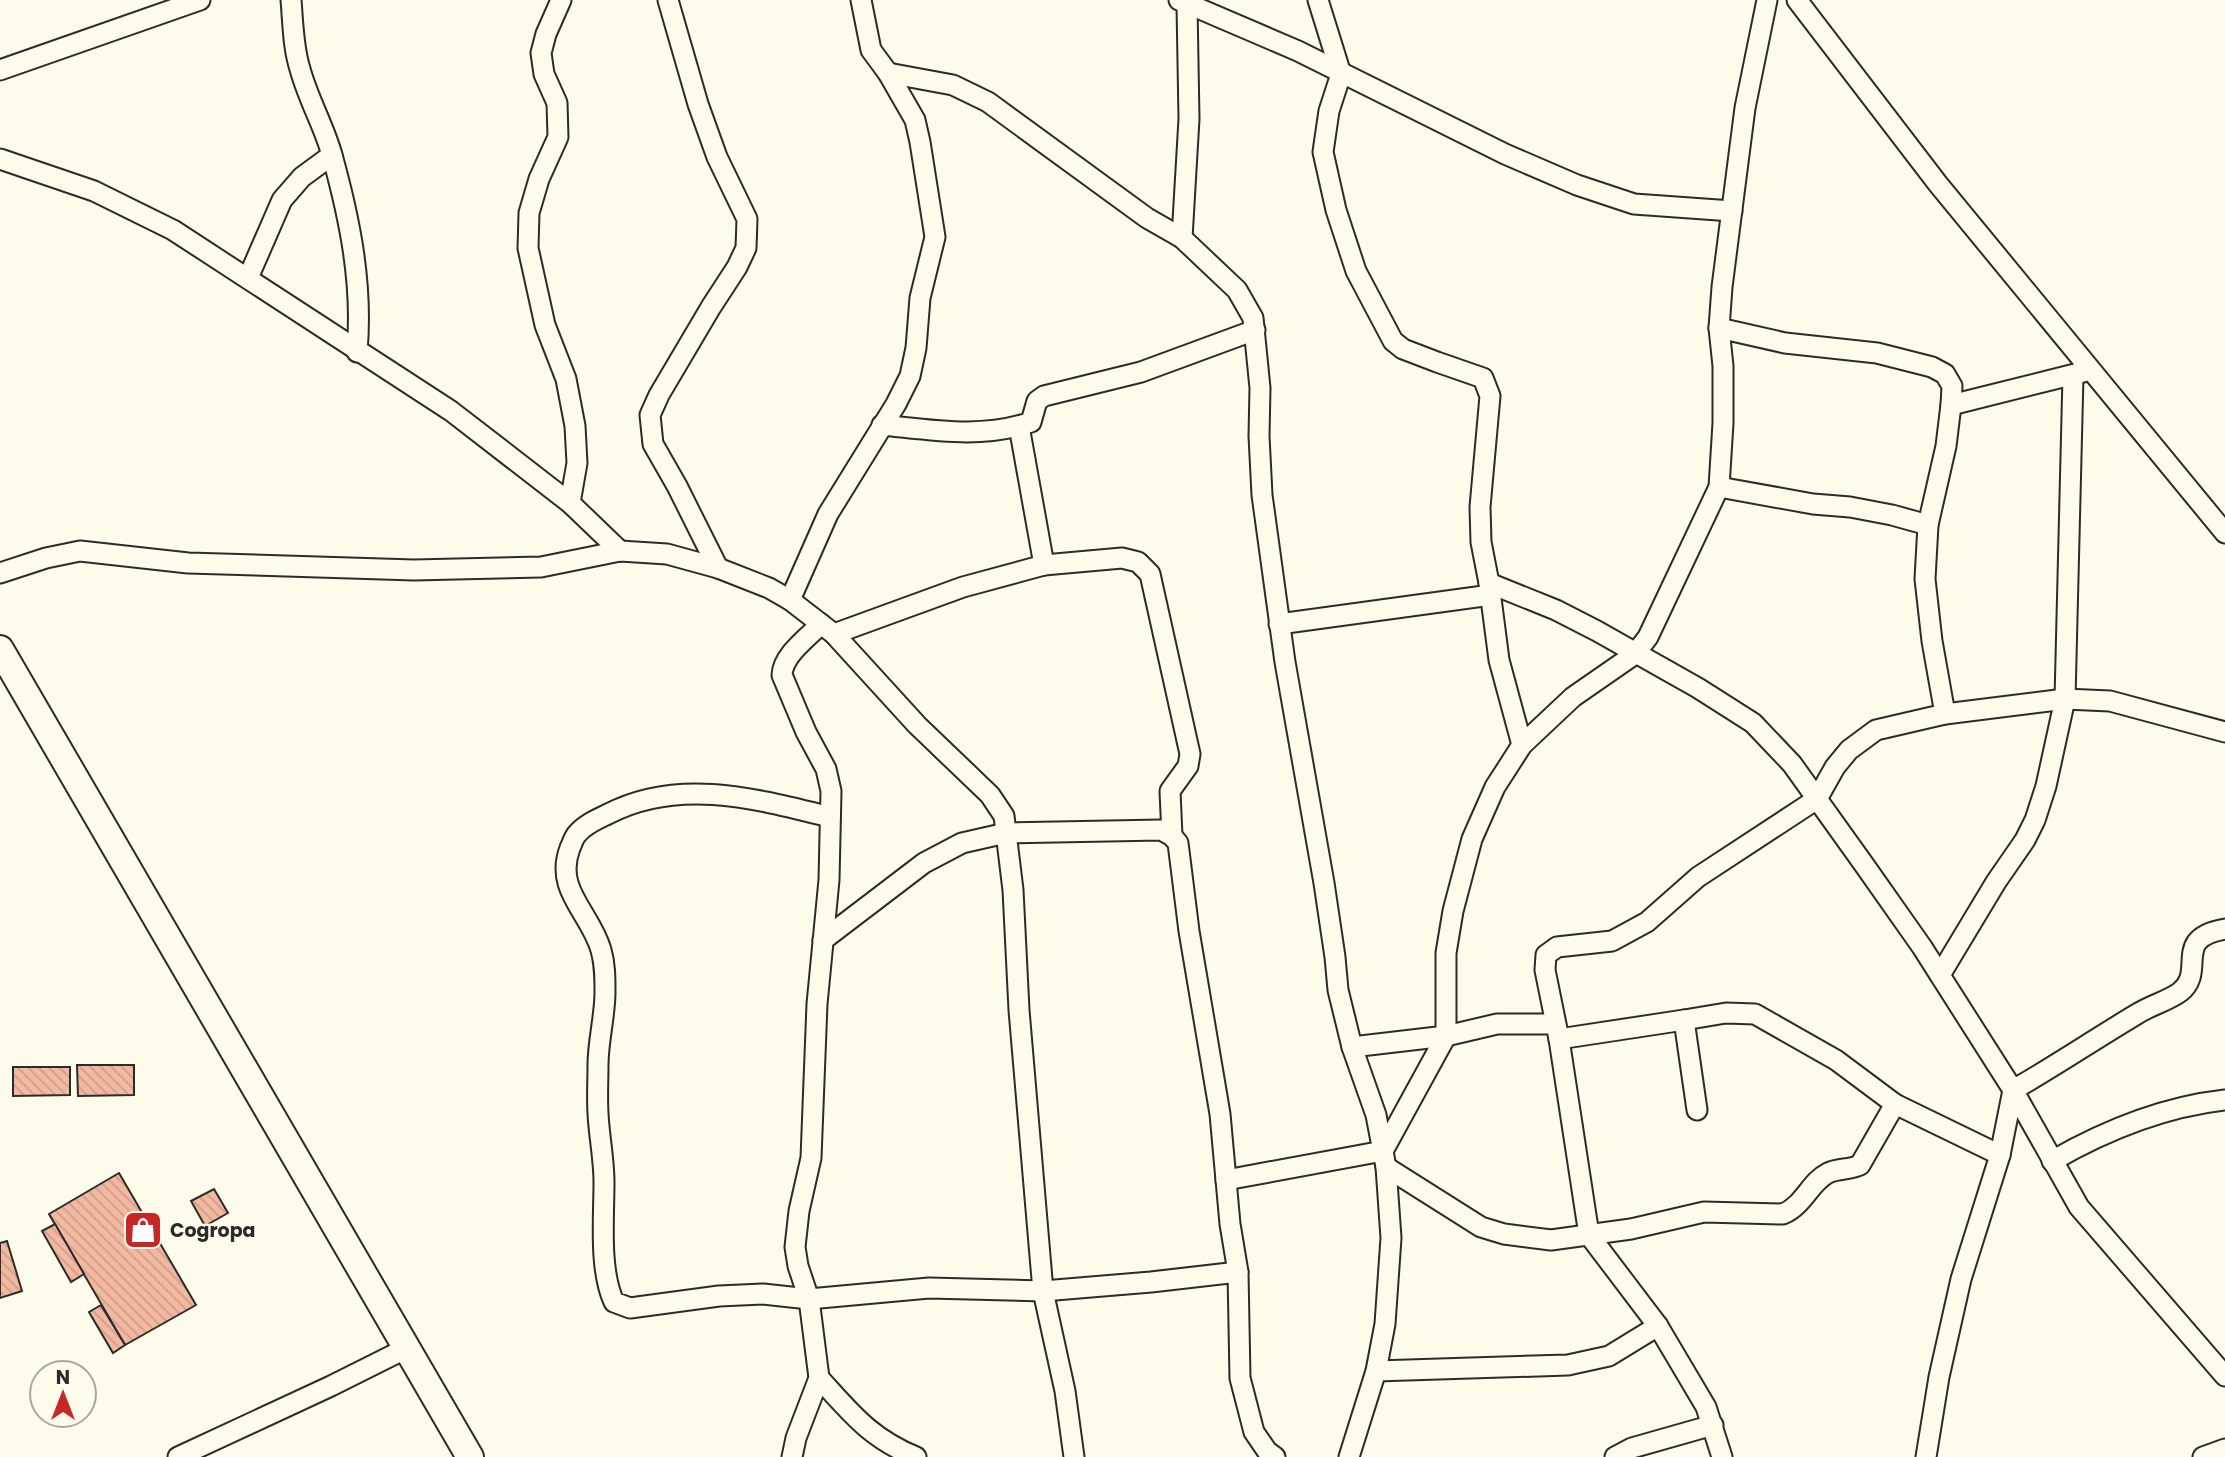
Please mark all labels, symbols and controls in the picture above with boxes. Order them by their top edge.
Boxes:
shop icon: Cogropa [122,1209,164,1251]
place label: Cogropa [170,1217,256,1244]
north arrow [28,1359,98,1429]
text: N [56,1364,70,1391]

